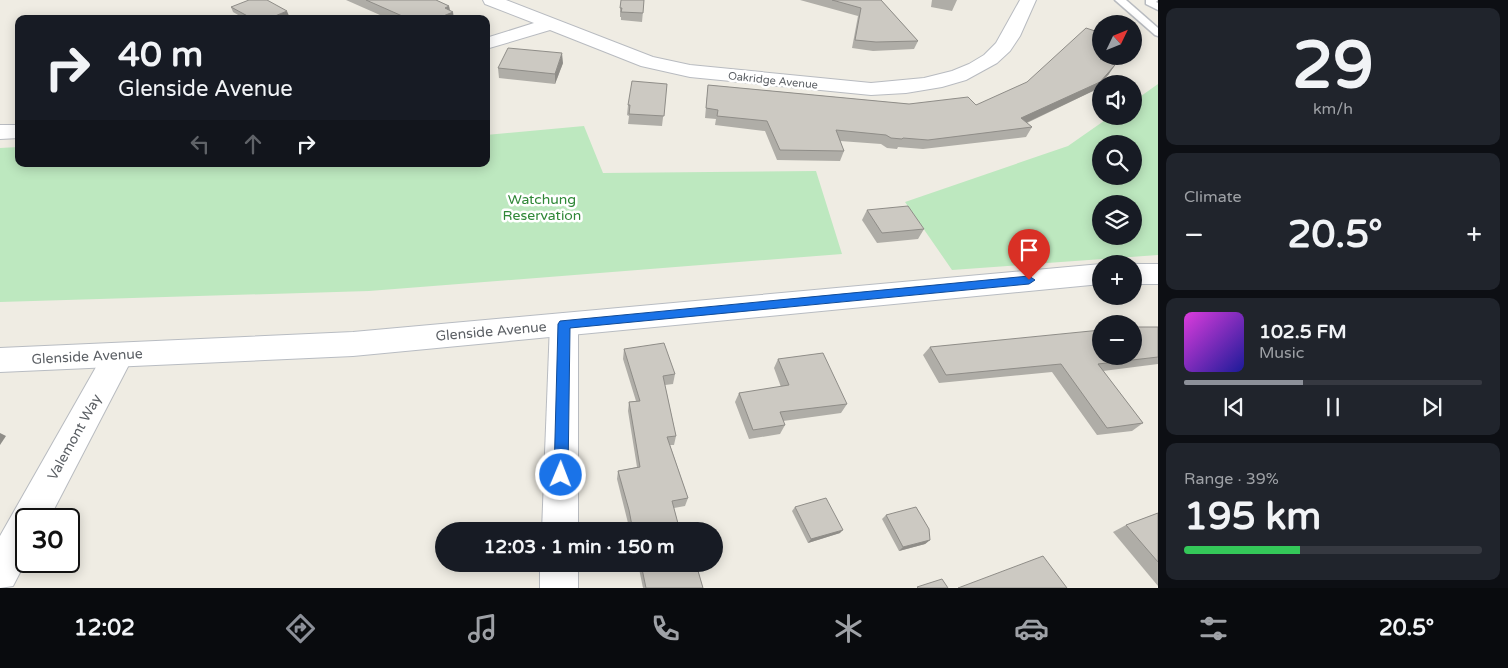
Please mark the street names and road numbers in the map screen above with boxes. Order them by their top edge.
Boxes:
street label: Oakridge Avenue [727,69,819,92]
street label: Glenside Avenue [435,318,547,345]
street label: Glenside Avenue [31,345,143,368]
street label: Valemont Way [44,391,105,483]

